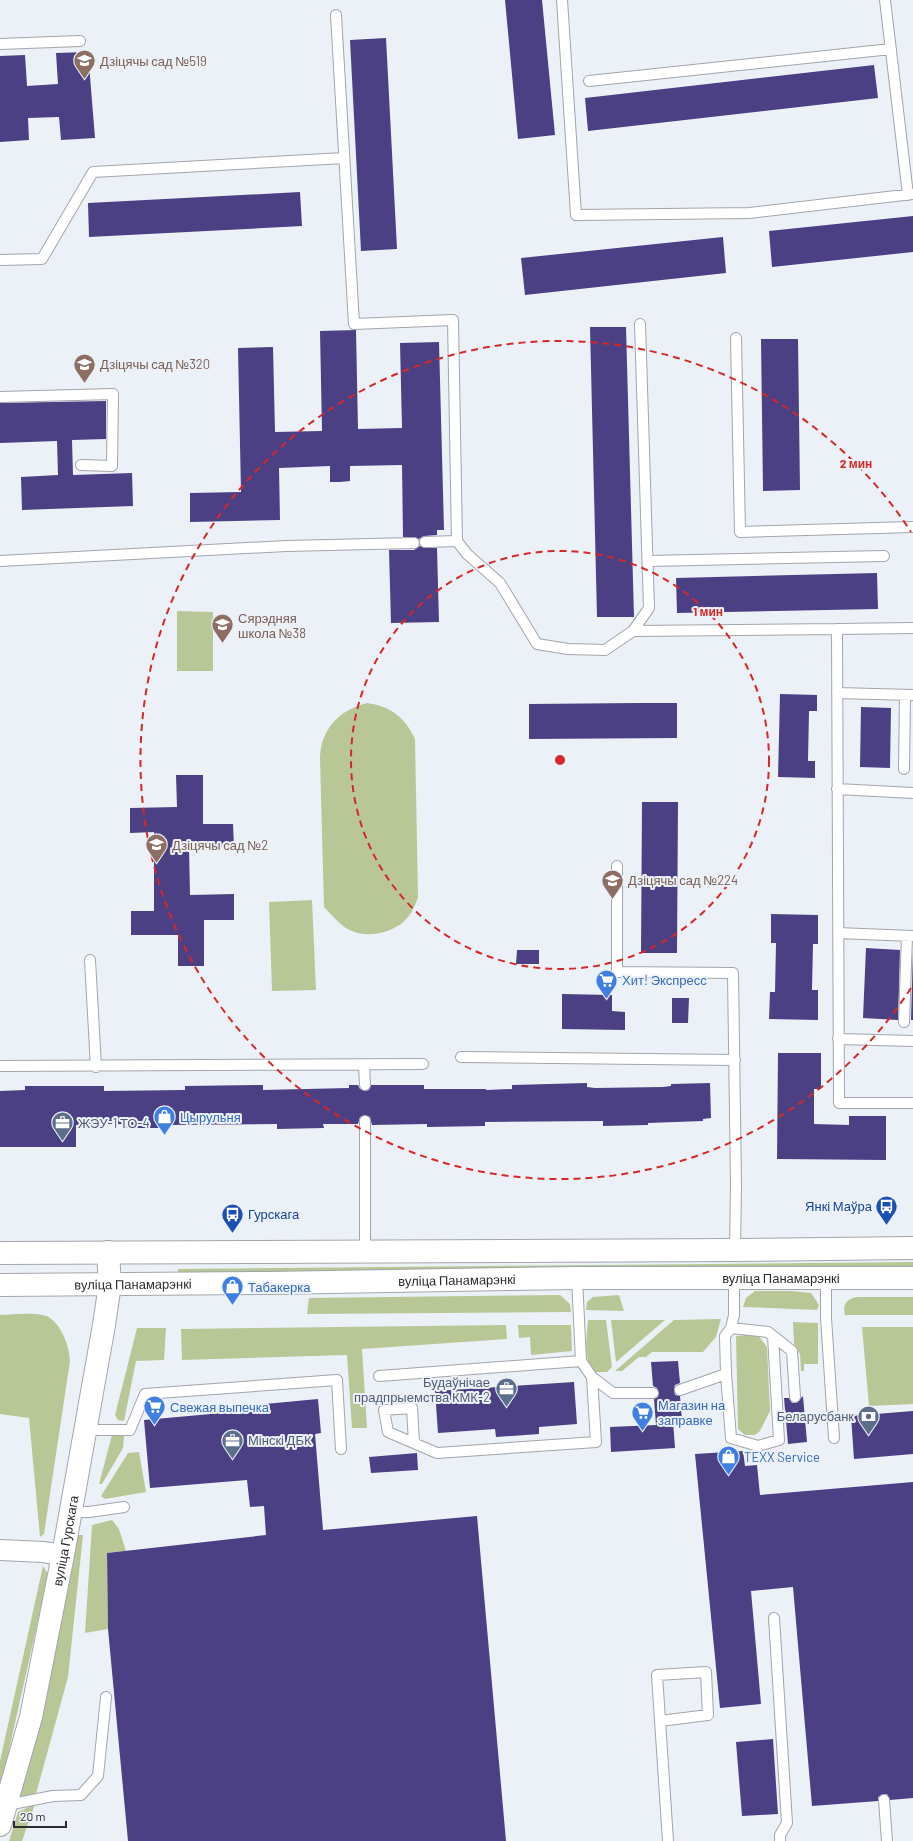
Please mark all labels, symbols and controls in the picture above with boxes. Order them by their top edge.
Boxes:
school or university icon: Дзіцячы сад №519 [71,48,97,81]
place label: Дзіцячы сад №519 [100,53,207,69]
school or university icon: Дзіцячы сад №320 [71,351,97,384]
place label: Дзіцячы сад №320 [100,356,210,372]
text: 2 мин [840,456,872,470]
text: 1 мин [693,604,723,618]
place label: Сярэдняя школа №38 [238,610,306,641]
school or university icon: Сярэдняя школа №38 [210,612,236,645]
centre of rings [553,753,567,767]
school or university icon: Дзіцячы сад №2 [143,832,169,865]
place label: Дзіцячы сад №2 [172,837,268,853]
school or university icon: Дзіцячы сад №224 [599,867,625,900]
place label: Дзіцячы сад №224 [628,872,738,888]
supermarket icon: Хит! Экспресс [593,967,619,1000]
place label: Хит! Экспресс [622,972,707,988]
shop icon: Цырульня [152,1104,178,1137]
place label: Цырульня [180,1109,241,1125]
office icon: ЖЭУ-1 ТО-4 [50,1110,76,1143]
place label: ЖЭУ-1 ТО-4 [78,1115,150,1131]
bus stop icon: Янкі Маўра [874,1193,900,1226]
place label: Янкі Маўра [805,1198,873,1214]
bus stop icon: Гурскага [219,1201,245,1234]
place label: Гурскага [248,1206,300,1222]
street label: вуліца Панамарэнкі [722,1270,840,1286]
street label: вуліца Панамарэнкі [398,1271,516,1289]
shop icon: Табакерка [220,1274,246,1307]
street label: вуліца Панамарэнкі [74,1276,192,1292]
place label: Табакерка [248,1279,311,1295]
place label: Будаўнічае прадпрыемства КМК-2 [354,1374,490,1405]
office icon: Будаўнічае прадпрыемства КМК-2 [493,1376,519,1409]
supermarket icon: Свежая выпечка [142,1394,168,1427]
place label: Магазин на заправке [658,1397,726,1428]
place label: Свежая выпечка [170,1399,270,1415]
supermarket icon: Магазин на заправке [629,1399,655,1432]
bank icon: Беларусбанк [856,1403,882,1436]
place label: Беларусбанк [777,1408,854,1424]
office icon: Мінскі ДБК [219,1427,245,1460]
place label: Мінскі ДБК [248,1432,312,1448]
shop icon: TEXX Service [715,1444,741,1477]
place label: TEXX Service [744,1449,820,1465]
street label: вуліца Гурскага [49,1493,82,1587]
scale bar [14,1803,66,1829]
text: 20 m [20,1809,46,1823]

